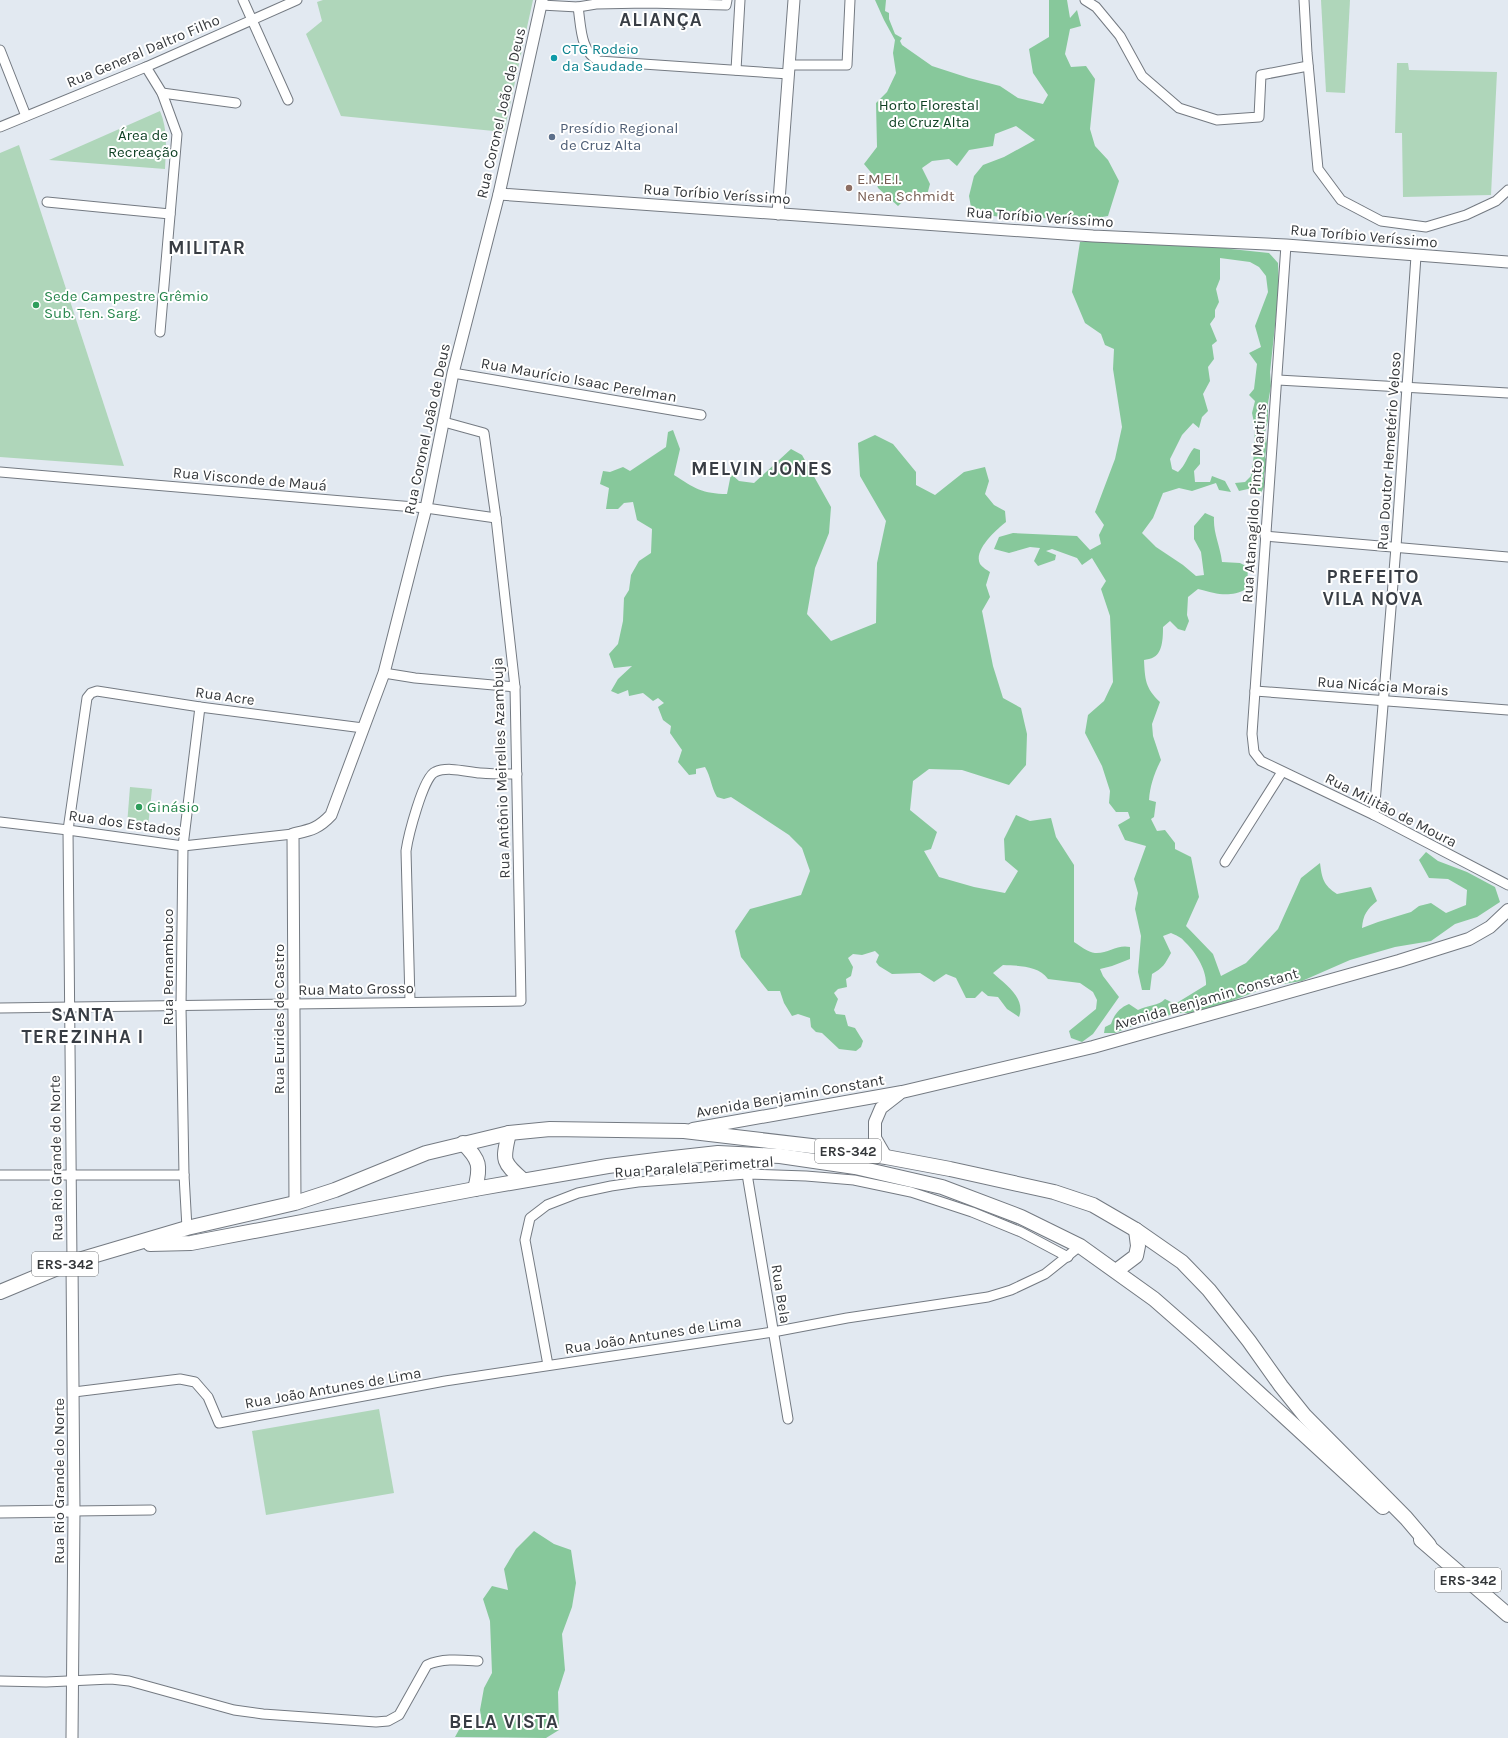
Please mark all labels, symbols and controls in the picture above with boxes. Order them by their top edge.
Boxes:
district label: ALIANÇA [619,9,703,31]
street label: Rua General Daltro Filho [64,11,222,91]
street label: Rua Coronel João de Deus [473,26,529,200]
place label: CTG Rodeio da Saudade [562,40,643,75]
marker: CTG Rodeio da Saudade [549,53,559,63]
park label: Horto Florestal de Cruz Alta [879,96,979,131]
place label: Presídio Regional de Cruz Alta [560,119,678,154]
park label: Área de Recreação [108,126,178,161]
marker: Presídio Regional de Cruz Alta [547,132,557,142]
place label: E.M.E.I. Nena Schmidt [857,170,955,205]
street label: Rua Toríbio Veríssimo [643,180,791,208]
marker: E.M.E.I. Nena Schmidt [844,183,854,193]
street label: Rua Toríbio Veríssimo [966,203,1114,231]
street label: Rua Toríbio Veríssimo [1290,221,1438,251]
district label: MILITAR [168,237,246,259]
place label: Sede Campestre Grêmio Sub. Ten. Sarg. [44,287,209,322]
marker: Sede Campestre Grêmio Sub. Ten. Sarg. [31,300,41,310]
street label: Rua Coronel João de Deus [400,342,454,516]
street label: Rua Doutor Hemetério Veloso [1373,351,1405,551]
street label: Rua Maurício Isaac Perelman [480,354,678,406]
street label: Rua Atanagildo Pinto Martins [1238,402,1270,604]
district label: MELVIN JONES [691,458,833,480]
street label: Rua Visconde de Mauá [172,463,328,495]
district label: PREFEITO VILA NOVA [1322,566,1424,610]
street label: Rua Antônio Meirelles Azambuja [488,657,514,879]
street label: Rua Nicácia Morais [1317,672,1449,700]
street label: Rua Acre [194,683,256,709]
street label: Rua Militão de Moura [1322,769,1460,851]
place label: Ginásio [147,798,199,816]
marker: Ginásio [134,802,144,812]
street label: Rua dos Estados [67,806,183,840]
street label: Rua Pernambuco [159,909,177,1025]
street label: Rua Eurides de Castro [270,944,288,1094]
street label: Avenida Benjamin Constant [1112,964,1301,1034]
street label: Rua Mato Grosso [298,979,414,999]
district label: SANTA TEREZINHA I [22,1004,144,1048]
street label: Avenida Benjamin Constant [694,1071,886,1121]
street label: Rua Rio Grande do Norte [46,1075,66,1241]
road number: ERS-342 [815,1139,881,1163]
street label: Rua Paralela Perimetral [614,1152,774,1182]
road number: ERS-342 [32,1252,98,1276]
street label: Rua Bela [767,1263,795,1325]
street label: Rua João Antunes de Lima [563,1312,743,1358]
street label: Rua João Antunes de Lima [243,1364,423,1412]
street label: Rua Rio Grande do Norte [50,1398,68,1564]
road number: ERS-342 [1435,1568,1501,1592]
district label: BELA VISTA [449,1711,559,1733]

